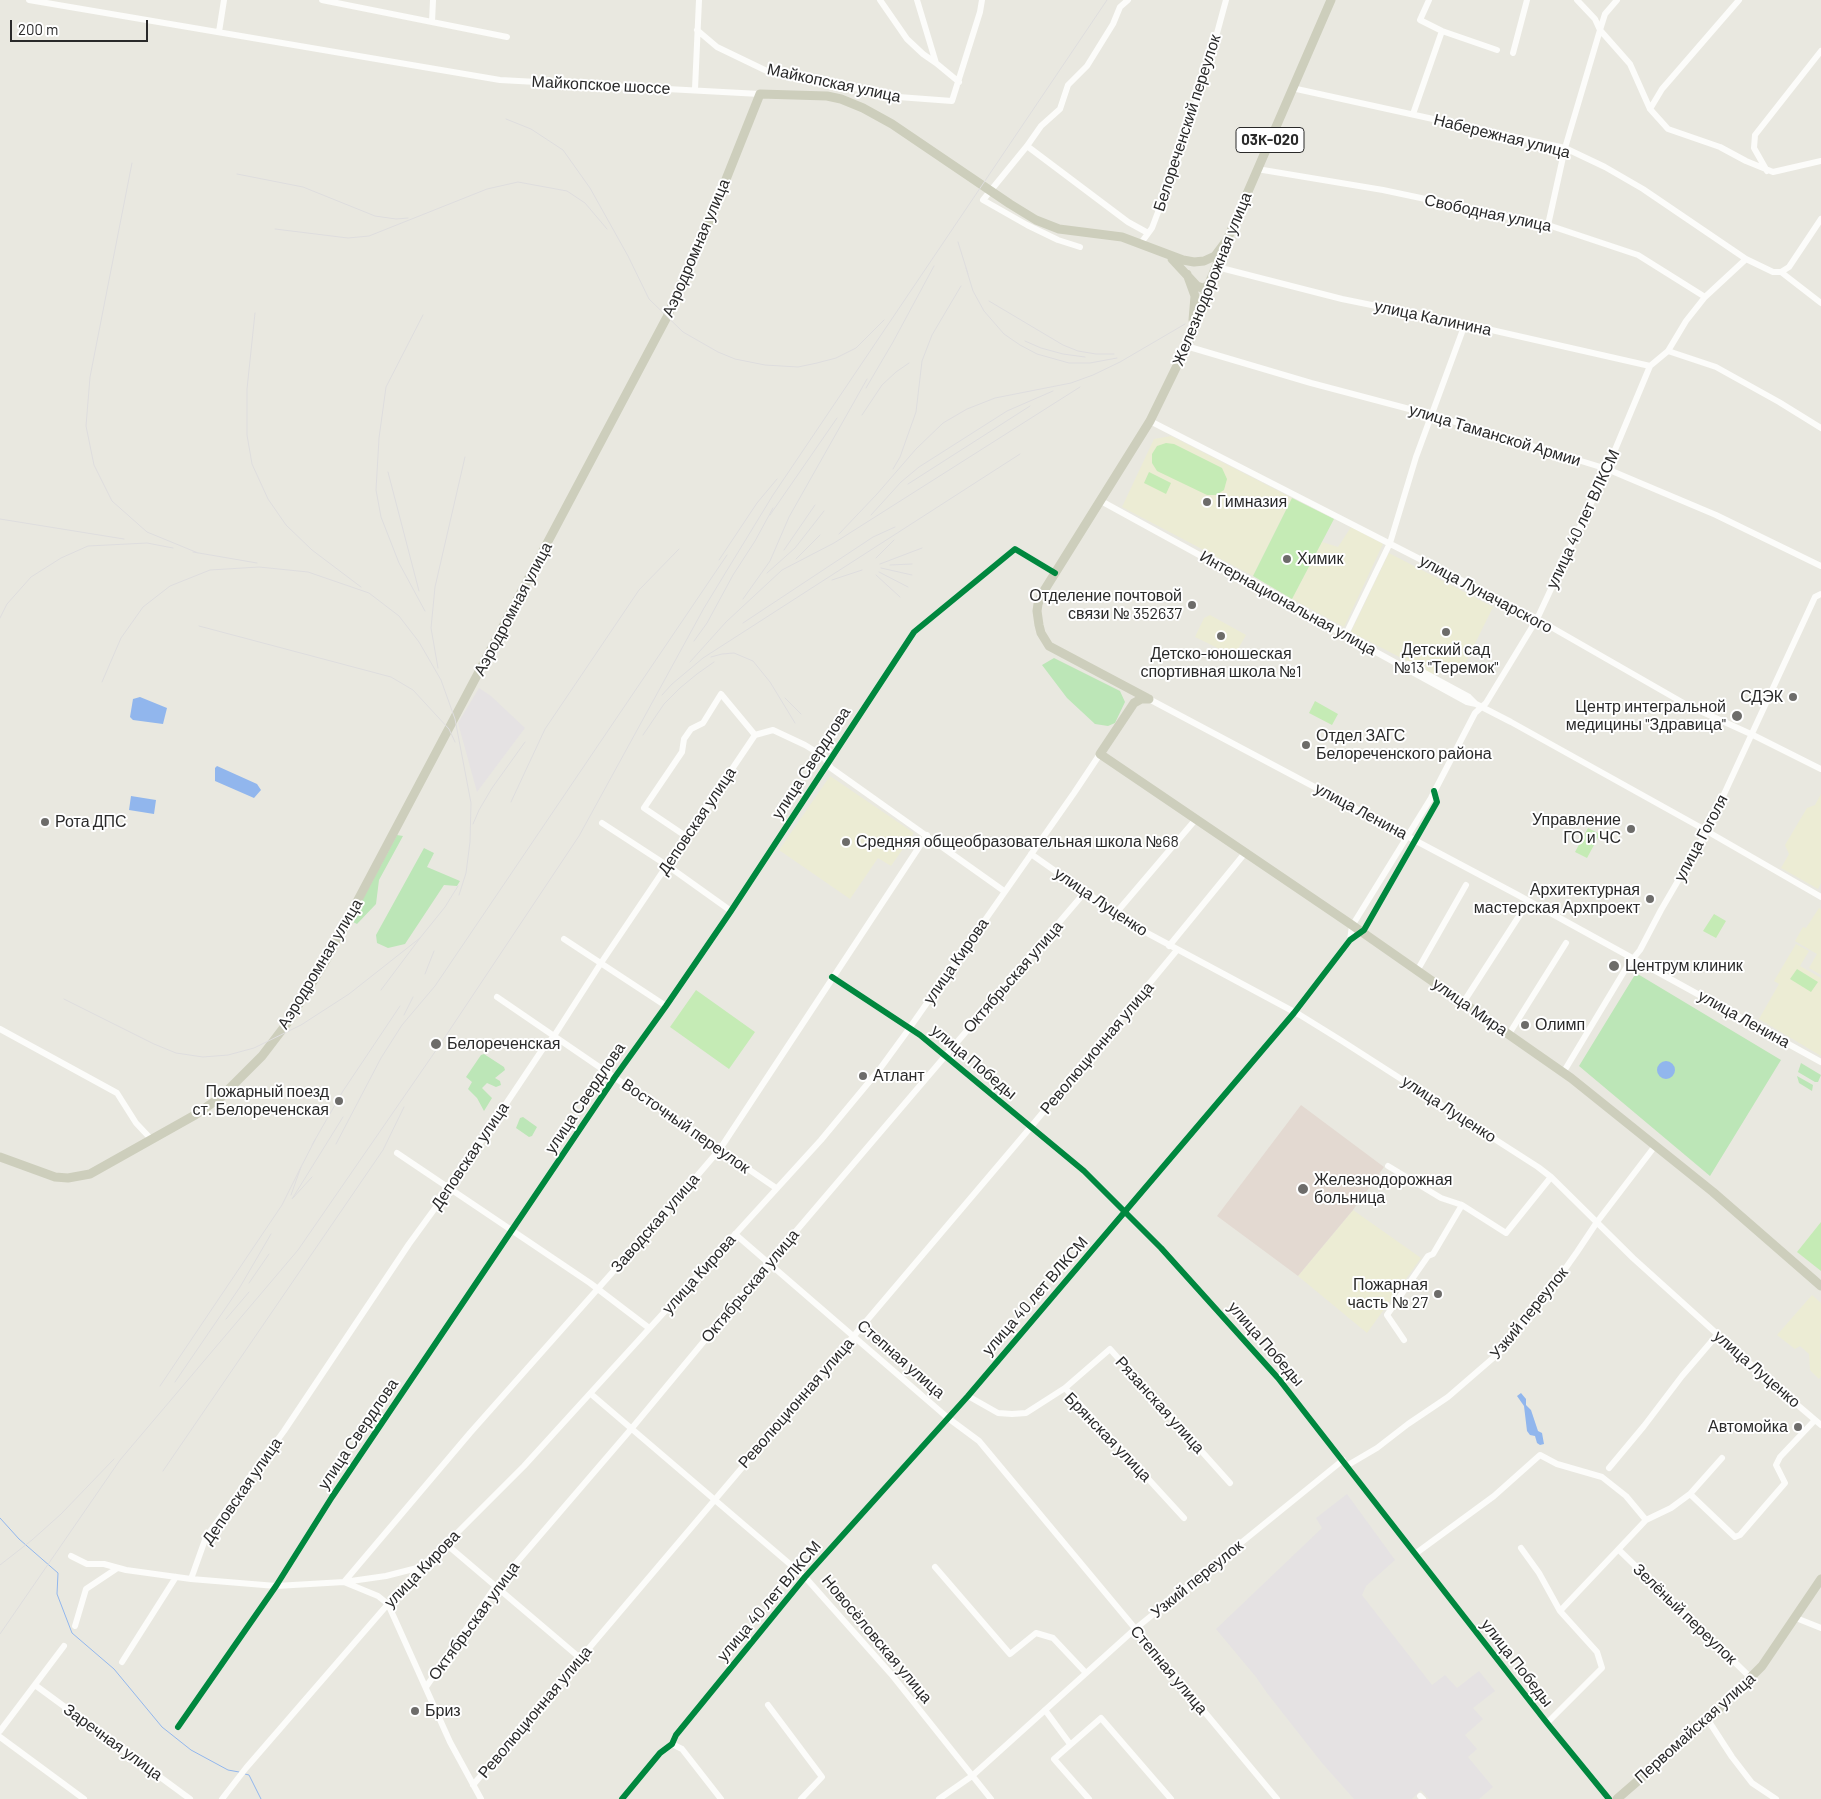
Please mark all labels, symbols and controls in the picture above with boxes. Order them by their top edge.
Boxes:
scale bar [12,10,150,42]
text: 200 m [18,20,58,38]
street label: Белореченский переулок [1149,32,1225,214]
street label: Майкопская улица [765,59,903,107]
street label: Майкопское шоссе [531,72,671,98]
street label: Набережная улица [1432,110,1572,162]
road number: 03К-020 [1236,128,1304,152]
street label: Аэродромная улица [658,176,734,320]
street label: Железнодорожная улица [1168,189,1256,369]
street label: Свободная улица [1423,190,1553,236]
street label: улица Калинина [1373,296,1493,340]
street label: улица Таманской Армии [1407,400,1583,470]
street label: улица 40 лет ВЛКСМ [1542,446,1624,592]
place label: Гимназия [1217,492,1287,512]
marker: Гимназия [1201,496,1213,508]
street label: Аэродромная улица [470,539,556,679]
street label: Интернациональная улица [1196,546,1380,660]
place label: Химик [1297,549,1344,569]
street label: улица Луначарского [1416,551,1556,637]
marker: Химик [1281,553,1293,565]
place label: Отделение почтовой связи № 352637 [1029,586,1182,624]
marker: Отделение почтовой связи № 352637 [1186,599,1198,611]
marker: Детский сад №13 "Теремок" [1440,626,1452,638]
marker: Детско-юношеская спортивная школа №1 [1215,630,1227,642]
place label: Детский сад №13 "Теремок" [1393,640,1499,678]
place label: Детско-юношеская спортивная школа №1 [1140,644,1302,682]
place label: СДЭК [1740,687,1783,707]
marker: СДЭК [1787,691,1799,703]
place label: Центр интегральной медицины "Здравица" [1566,697,1726,735]
street label: улица Свердлова [768,703,854,823]
marker: Центр интегральной медицины "Здравица" [1730,709,1744,723]
place label: Отдел ЗАГС Белореченского района [1316,726,1492,764]
marker: Отдел ЗАГС Белореченского района [1300,739,1312,751]
street label: Деповская улица [654,764,740,878]
street label: улица Ленина [1311,779,1411,843]
street label: улица Гоголя [1670,791,1732,885]
place label: Управление ГО и ЧС [1532,810,1621,848]
place label: Рота ДПС [55,812,127,832]
marker: Рота ДПС [39,816,51,828]
marker: Управление ГО и ЧС [1625,823,1637,835]
place label: Средняя общеобразовательная школа №68 [856,832,1179,852]
marker: Средняя общеобразовательная школа №68 [840,836,852,848]
street label: улица Луценко [1051,864,1151,940]
place label: Архитектурная мастерская Архпроект [1474,880,1640,918]
marker: Архитектурная мастерская Архпроект [1644,893,1656,905]
street label: Аэродромная улица [274,895,366,1033]
street label: улица Кирова [919,914,993,1008]
street label: Октябрьская улица [959,917,1067,1037]
place label: Центрум клиник [1625,956,1743,976]
marker: Центрум клиник [1607,959,1621,973]
street label: улица Мира [1429,974,1511,1040]
street label: Революционная улица [1036,978,1158,1118]
street label: улица Ленина [1695,986,1793,1052]
place label: Олимп [1535,1015,1585,1035]
marker: Олимп [1519,1019,1531,1031]
street label: улица Победы [927,1021,1021,1103]
place label: Белореченская [447,1034,561,1054]
marker: Белореченская [429,1037,443,1051]
street label: улица Свердлова [541,1039,629,1157]
place label: Атлант [873,1066,925,1086]
marker: Атлант [857,1070,869,1082]
street label: улица Луценко [1398,1071,1500,1147]
street label: Восточный переулок [618,1074,754,1178]
place label: Пожарный поезд ст. Белореченская [192,1082,329,1120]
marker: Пожарный поезд ст. Белореченская [333,1095,345,1107]
street label: Деповская улица [427,1099,513,1213]
street label: Заводская улица [607,1170,703,1276]
place label: Железнодорожная больница [1314,1170,1452,1208]
marker: Железнодорожная больница [1296,1182,1310,1196]
street label: Октябрьская улица [697,1225,803,1347]
street label: улица Кирова [658,1230,740,1318]
street label: улица 40 лет ВЛКСМ [978,1233,1092,1359]
street label: Узкий переулок [1486,1263,1572,1363]
place label: Пожарная часть № 27 [1347,1275,1428,1313]
marker: Пожарная часть № 27 [1432,1288,1444,1300]
street label: улица Победы [1224,1298,1308,1390]
street label: Степная улица [853,1316,949,1402]
street label: улица Луценко [1710,1326,1804,1412]
street label: Революционная улица [734,1334,858,1472]
street label: Рязанская улица [1111,1353,1209,1457]
street label: улица Свердлова [314,1375,402,1493]
street label: Брянская улица [1061,1388,1155,1486]
place label: Автомойка [1708,1417,1788,1437]
marker: Автомойка [1792,1421,1804,1433]
street label: Деповская улица [198,1434,286,1548]
street label: улица Кирова [380,1526,464,1612]
street label: Узкий переулок [1147,1536,1247,1622]
street label: улица 40 лет ВЛКСМ [713,1537,825,1665]
street label: Октябрьская улица [424,1558,524,1684]
street label: Зелёный переулок [1629,1560,1741,1668]
street label: Новосёловская улица [818,1571,936,1707]
street label: улица Победы [1477,1615,1557,1711]
street label: Степная улица [1126,1622,1212,1718]
street label: Революционная улица [474,1642,596,1782]
street label: Первомайская улица [1631,1669,1759,1787]
street label: Заречная улица [60,1700,166,1784]
place label: Бриз [425,1701,461,1721]
marker: Бриз [409,1705,421,1717]

